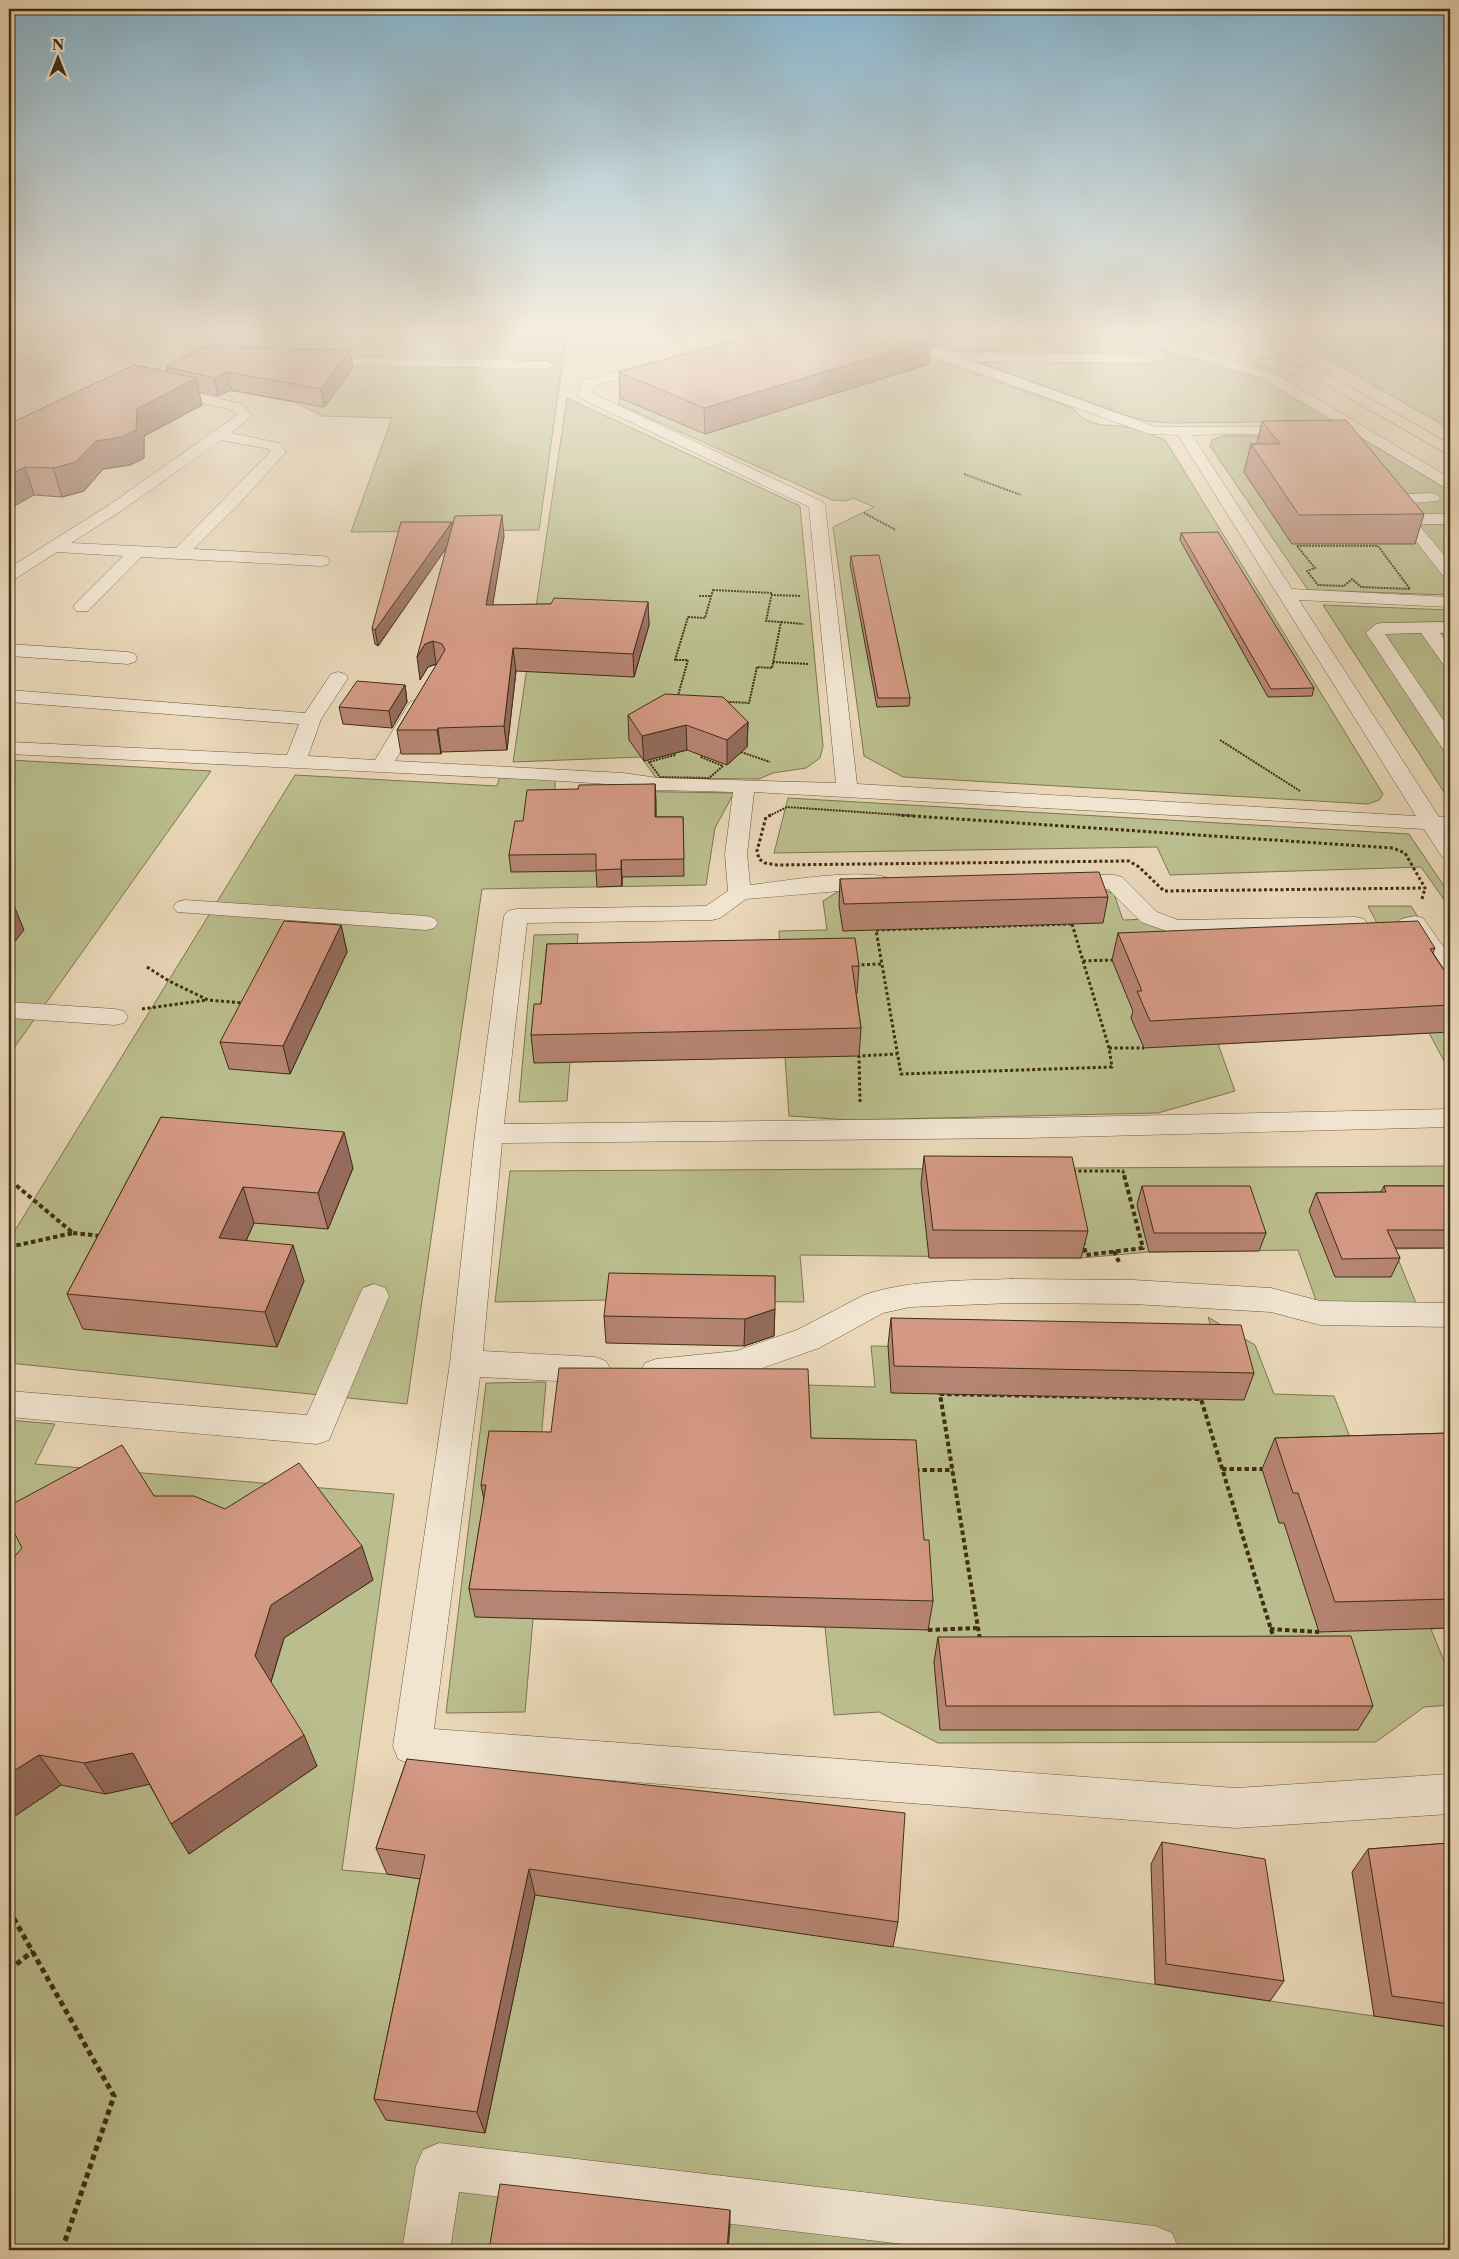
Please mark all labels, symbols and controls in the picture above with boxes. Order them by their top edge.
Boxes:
north arrow [32,32,82,82]
text: N [52,36,64,54]

